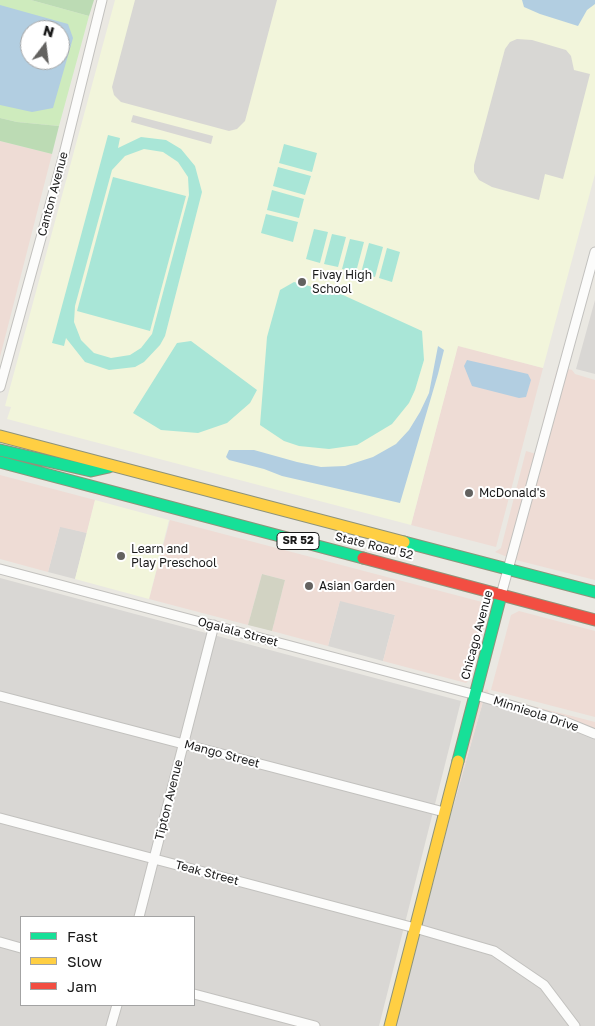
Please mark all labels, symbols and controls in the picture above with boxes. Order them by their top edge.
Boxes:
north arrow [20,20,70,70]
text: N [41,21,56,41]
street label: Canton Avenue [35,150,71,238]
place label: Fivay High School [312,268,372,296]
marker: Fivay High School [296,276,308,288]
place label: McDonald's [479,486,546,500]
marker: McDonald's [463,487,475,499]
street label: State Road 52 [333,529,415,563]
road number: SR 52 [277,532,319,550]
place label: Learn and Play Preschool [131,542,217,570]
marker: Learn and Play Preschool [115,550,127,562]
place label: Asian Garden [319,579,395,593]
marker: Asian Garden [303,580,315,592]
street label: Chicago Avenue [458,589,496,681]
street label: Ogalala Street [196,614,280,650]
street label: Minnieola Drive [491,693,581,735]
street label: Mango Street [183,737,261,771]
street label: Tipton Avenue [152,758,186,842]
street label: Teak Street [174,858,240,888]
legend [20,916,195,1006]
text: Fast [67,927,98,945]
text: Slow [67,952,102,970]
text: Jam [67,977,97,995]

